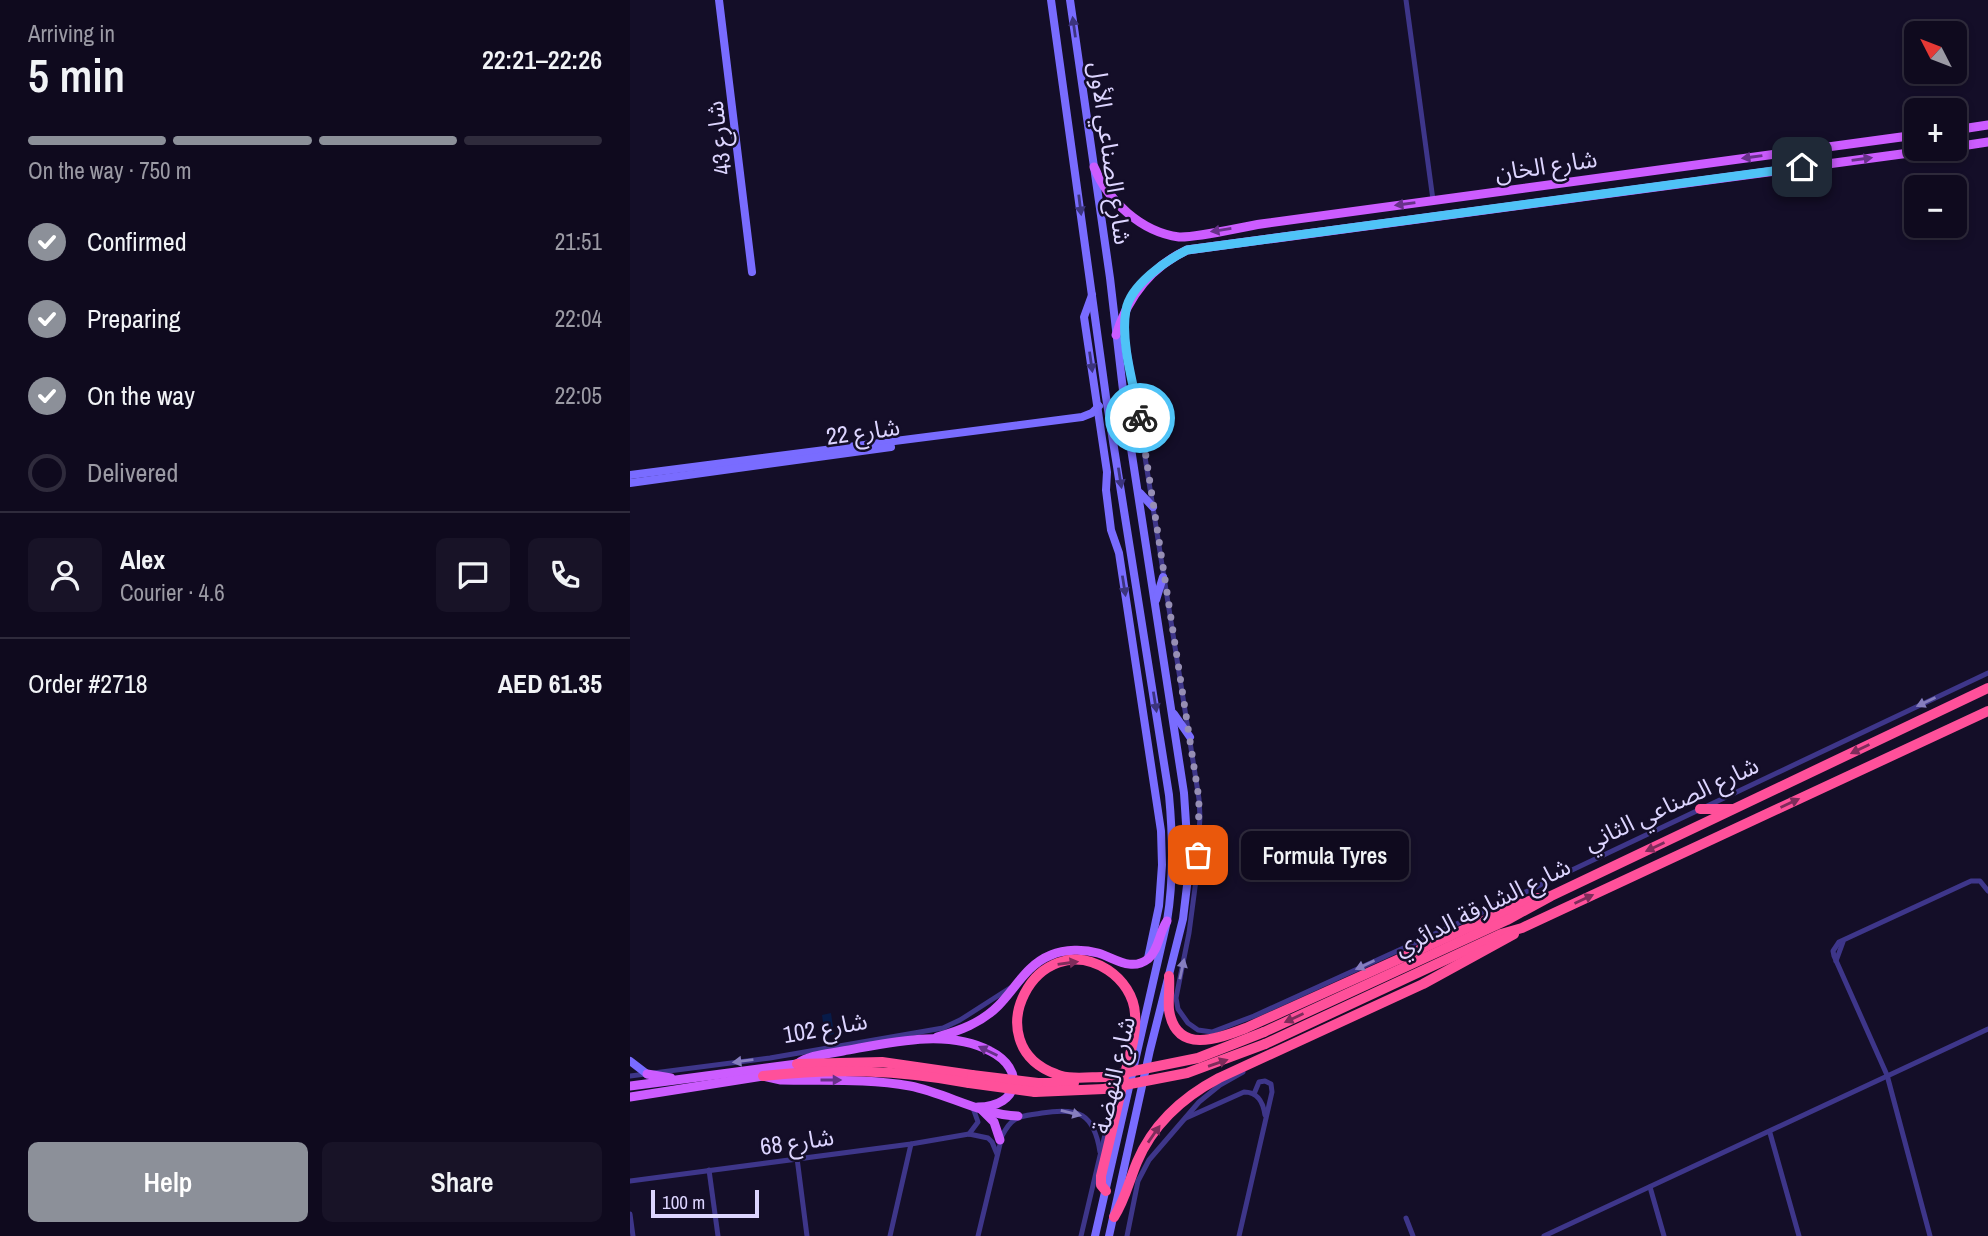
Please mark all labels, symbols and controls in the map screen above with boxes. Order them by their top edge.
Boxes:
one-way arrow [1068,16,1079,38]
text: Arriving in [28,18,115,49]
north arrow [1904,21,1967,84]
map controls [1904,21,1967,238]
text: 22:21–22:26 [482,42,602,77]
text: 5 min [28,44,125,106]
street label: شارع الصناعي الأول [1079,59,1140,247]
button: + [1904,98,1967,161]
street label: شارع 43 [698,99,740,177]
pin [1772,137,1832,197]
street label: شارع الخان [1493,142,1599,190]
icon: home [1783,148,1821,186]
one-way arrow [1740,152,1762,163]
one-way arrow [1851,154,1873,165]
text: On the way · 750 m [28,155,192,186]
button: − [1904,175,1967,238]
one-way arrow [1075,194,1086,216]
one-way arrow [1393,199,1415,210]
icon: check [28,223,66,261]
text: Confirmed [87,224,187,259]
one-way arrow [1210,225,1232,236]
text: 21:51 [555,226,602,257]
icon: check [28,300,66,338]
text: Preparing [87,301,181,336]
text: 22:04 [555,303,602,334]
one-way arrow [1085,351,1096,373]
icon: check [28,377,66,415]
text: On the way [87,378,195,413]
text: 22:05 [555,380,602,411]
courier [1105,383,1175,453]
icon: bike [1121,399,1159,437]
street label: شارع 22 [824,410,902,454]
text: Delivered [87,455,178,490]
one-way arrow [1115,467,1126,489]
button: person [28,538,102,612]
button: chat [436,538,510,612]
button: phone [528,538,602,612]
text: Alex [120,542,165,577]
one-way arrow [1119,575,1130,597]
text: Courier · 4.6 [120,577,225,608]
text: Order #2718 [28,666,148,701]
text: AED 61.35 [498,666,602,701]
one-way arrow [1149,691,1160,713]
one-way arrow [1916,696,1936,708]
one-way arrow [1850,743,1870,755]
street label: شارع الصناعي الثاني [1578,748,1765,861]
one-way arrow [1780,797,1800,809]
pin [1168,825,1228,885]
callout: Formula Tyres [1240,830,1408,880]
icon: bag [1179,836,1217,874]
text: Formula Tyres [1263,840,1387,871]
one-way arrow [1645,841,1665,853]
street label: شارع الشارقة الدائري [1389,849,1577,966]
one-way arrow [1574,893,1594,905]
one-way arrow [1057,957,1079,968]
one-way arrow [1176,958,1187,980]
one-way arrow [1355,959,1375,970]
street label: شارع 102 [780,1004,870,1052]
street label: شارع النهضة [1084,1013,1144,1137]
one-way arrow [1284,1013,1305,1024]
one-way arrow [978,1045,998,1056]
one-way arrow [732,1056,754,1067]
one-way arrow [1207,1057,1228,1068]
one-way arrow [820,1074,842,1086]
one-way arrow [1060,1108,1082,1119]
street label: شارع 68 [758,1120,836,1164]
one-way arrow [1147,1125,1161,1143]
button: Help [28,1142,308,1222]
button: Share [322,1142,602,1222]
scale bar [651,1187,760,1219]
text: 100 m [662,1189,705,1215]

